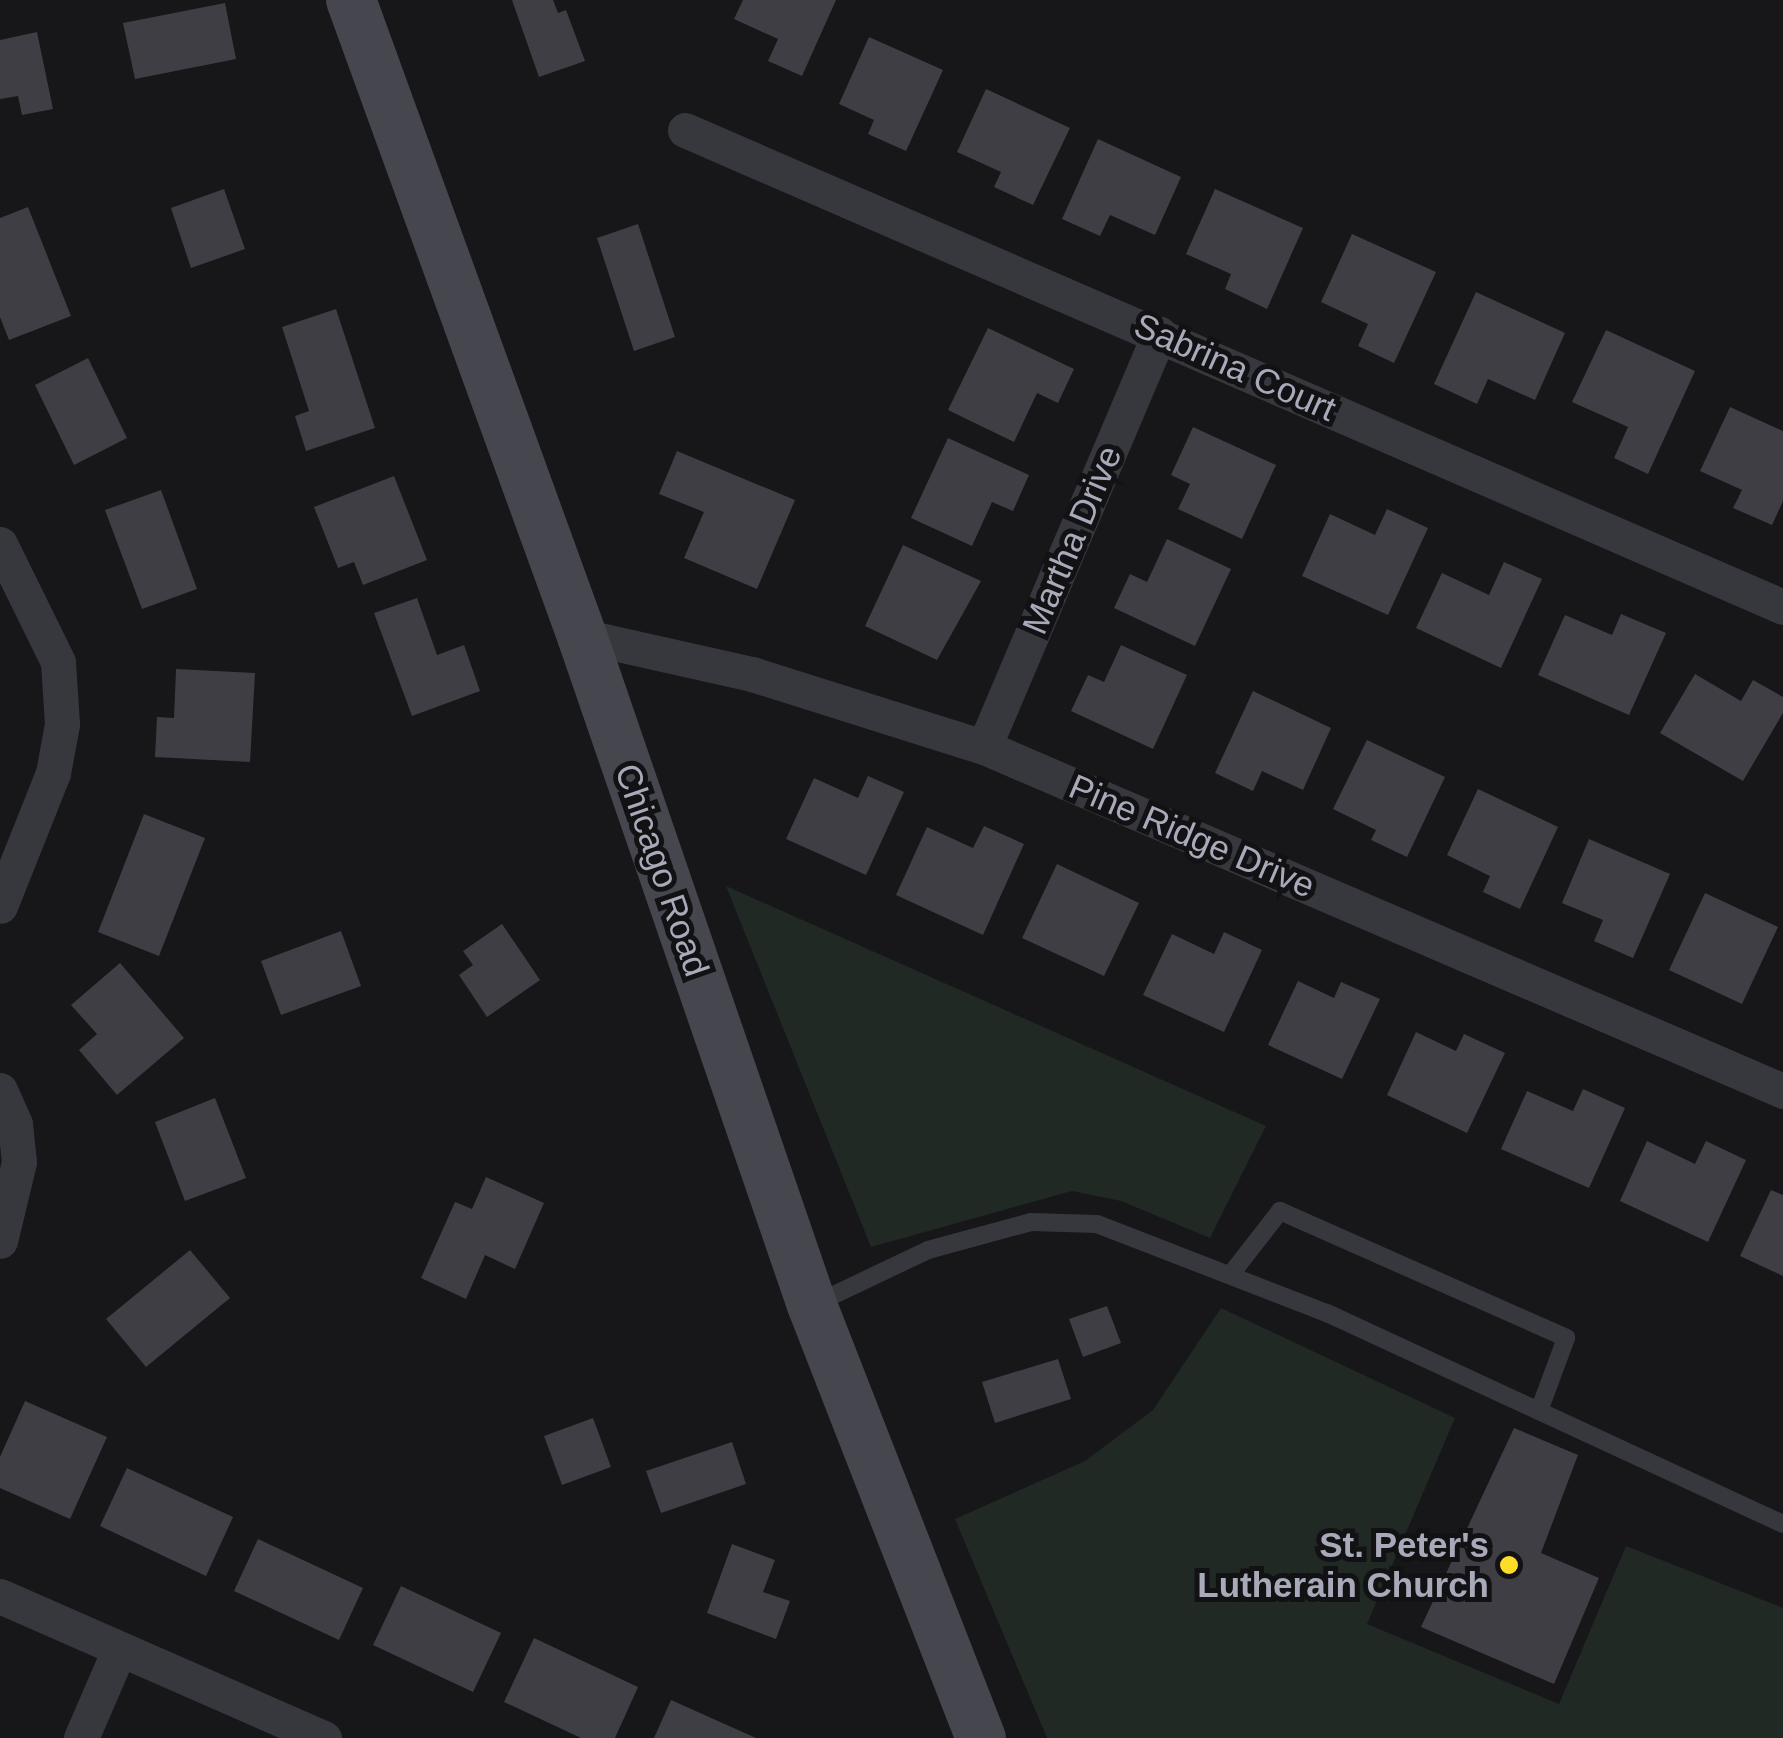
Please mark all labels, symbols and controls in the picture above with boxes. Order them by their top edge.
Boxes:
street label: Sabrina Court [1128,304,1342,430]
street label: Martha Drive [1014,440,1130,640]
street label: Chicago Road [606,758,718,982]
street label: Pine Ridge Drive [1063,765,1321,907]
place label: St. Peter's Lutherain Church [1197,1524,1489,1606]
marker: St. Peter's Lutherain Church [1498,1554,1520,1576]

